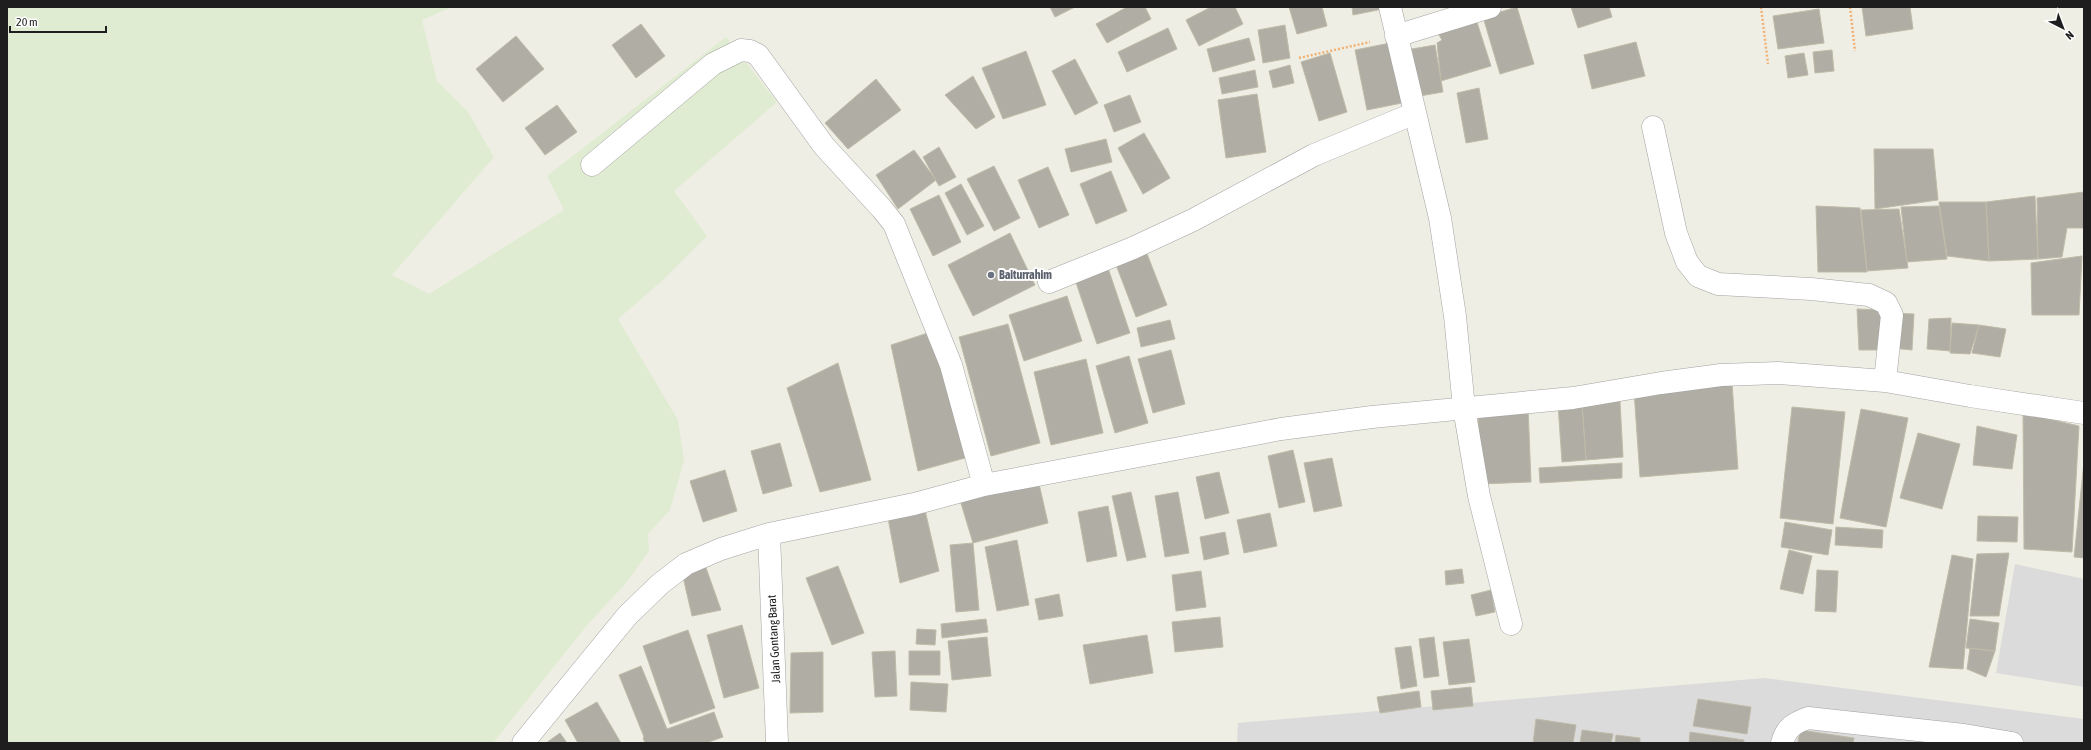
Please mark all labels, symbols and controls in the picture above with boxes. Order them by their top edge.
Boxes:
scale bar [10,8,106,34]
north arrow [2043,8,2083,48]
text: 20 m [16,15,38,29]
text: N [2063,29,2076,42]
place label: Baiturrahim [999,268,1052,282]
marker: Baiturrahim [986,270,996,280]
street label: Jalan Gontang Barat [765,594,783,684]

